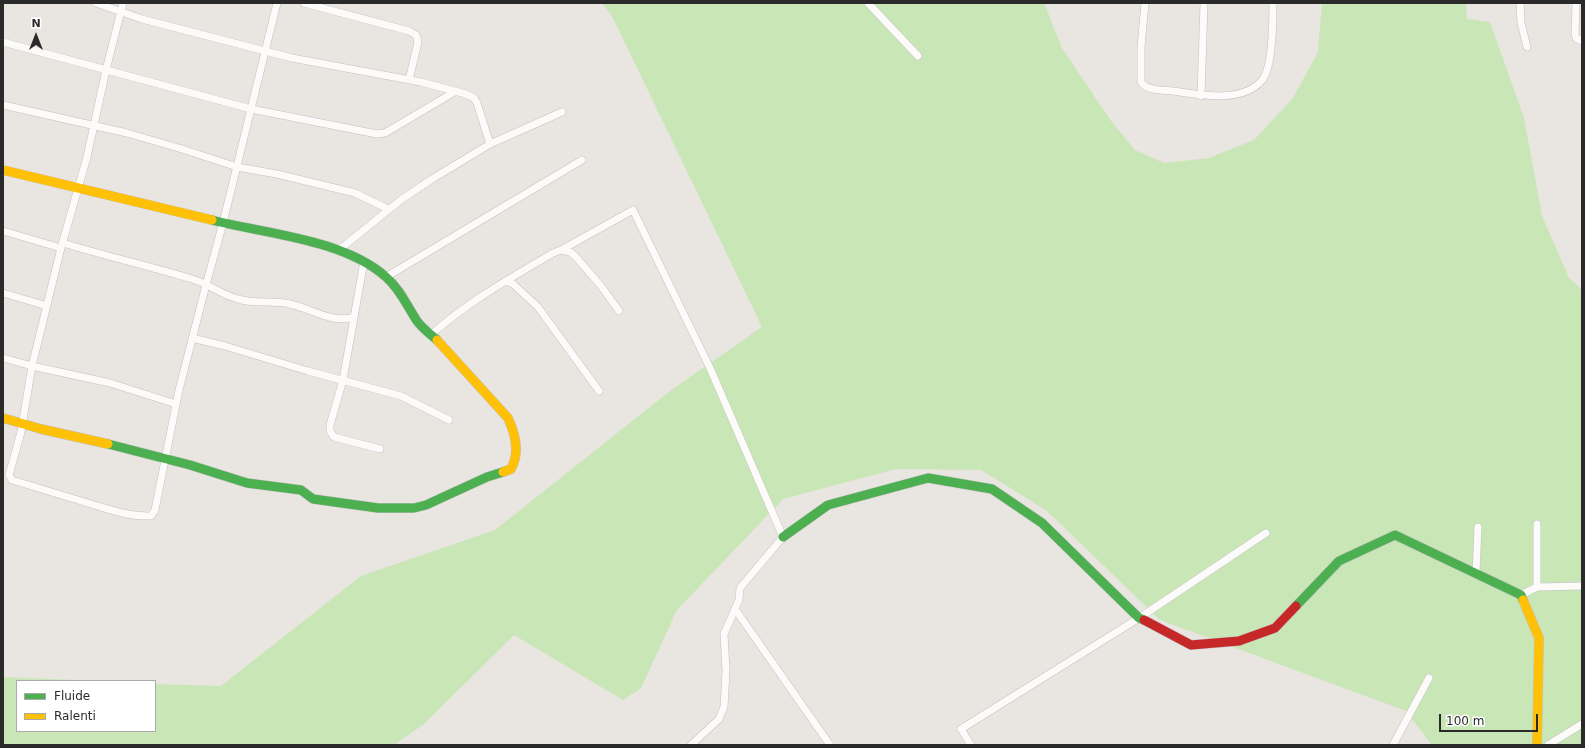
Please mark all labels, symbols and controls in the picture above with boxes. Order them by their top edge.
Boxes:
north arrow [16,16,56,56]
text: N [31,17,41,30]
legend [16,680,156,732]
text: Fluide [54,689,90,703]
scale bar [1441,706,1540,732]
text: Ralenti [54,709,96,723]
text: 100 m [1446,714,1484,728]

